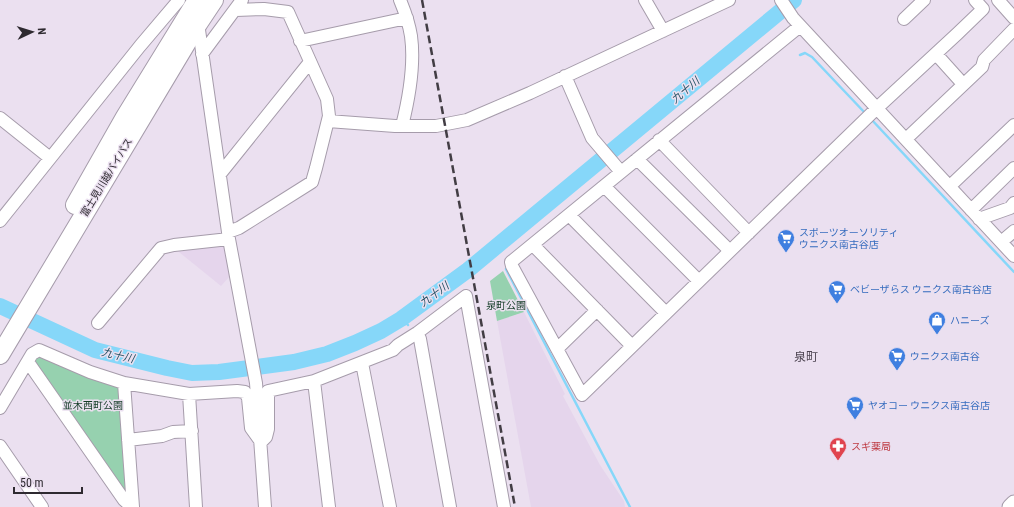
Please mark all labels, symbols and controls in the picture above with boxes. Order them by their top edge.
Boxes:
north arrow [12,12,52,52]
text: N [35,28,48,35]
water label: 九十川 [669,74,703,106]
street label: 富士見川越バイパス [79,136,134,219]
place label: スポーツオーソリティ ウニクス南古谷店 [799,227,898,250]
supermarket icon: スポーツオーソリティ ウニクス南古谷店 [776,228,796,253]
water label: 九十川 [417,279,452,309]
supermarket icon: ベビーザらス ウニクス南古谷店 [827,279,847,304]
place label: ベビーザらス ウニクス南古谷店 [850,284,992,295]
park label: 泉町公園 [486,300,526,311]
shop icon: ハニーズ [927,310,947,335]
place label: ハニーズ [950,315,990,326]
water label: 九十川 [100,345,136,366]
supermarket icon: ウニクス南古谷 [887,346,907,371]
district label: 泉町 [794,350,818,364]
place label: ウニクス南古谷 [910,351,980,362]
supermarket icon: ヤオコー ウニクス南古谷店 [845,395,865,420]
park label: 並木西町公園 [63,400,123,411]
place label: ヤオコー ウニクス南古谷店 [868,400,990,411]
pharmacy icon: スギ薬局 [828,436,848,461]
place label: スギ薬局 [851,441,891,452]
scale bar [14,469,82,495]
text: 50 m [20,476,44,490]

